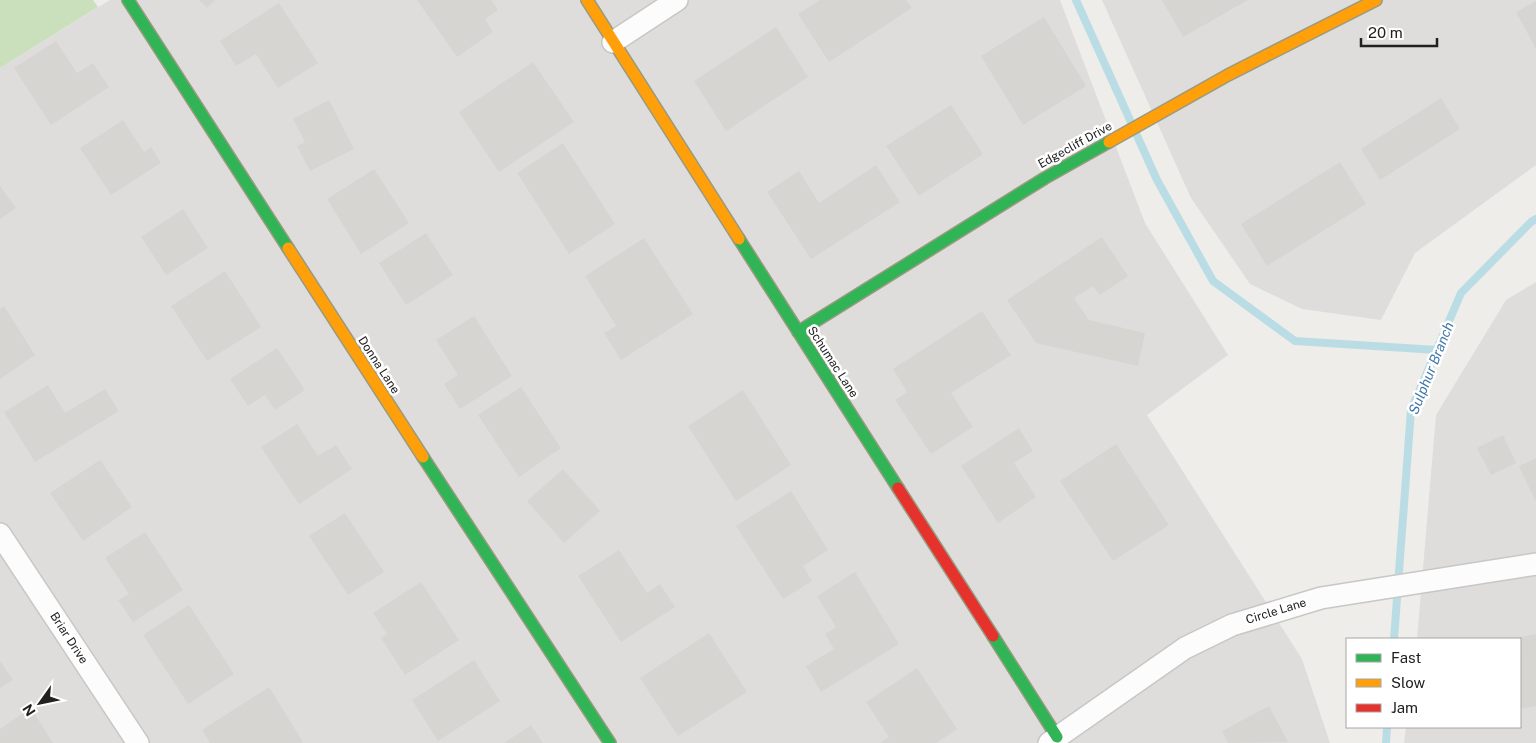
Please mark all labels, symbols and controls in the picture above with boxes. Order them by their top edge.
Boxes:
scale bar [1361,15,1437,47]
text: 20 m [1368,24,1403,41]
street label: Edgecliff Drive [1036,119,1115,171]
water label: Sulphur Branch [1405,319,1457,417]
street label: Schumac Lane [805,324,861,400]
street label: Donna Lane [355,334,403,396]
street label: Circle Lane [1244,595,1308,627]
street label: Briar Drive [47,610,91,667]
legend [1346,638,1521,728]
text: Fast [1391,649,1421,666]
text: Slow [1391,674,1426,691]
north arrow [15,678,65,728]
text: Jam [1391,699,1418,716]
text: N [19,701,39,719]

